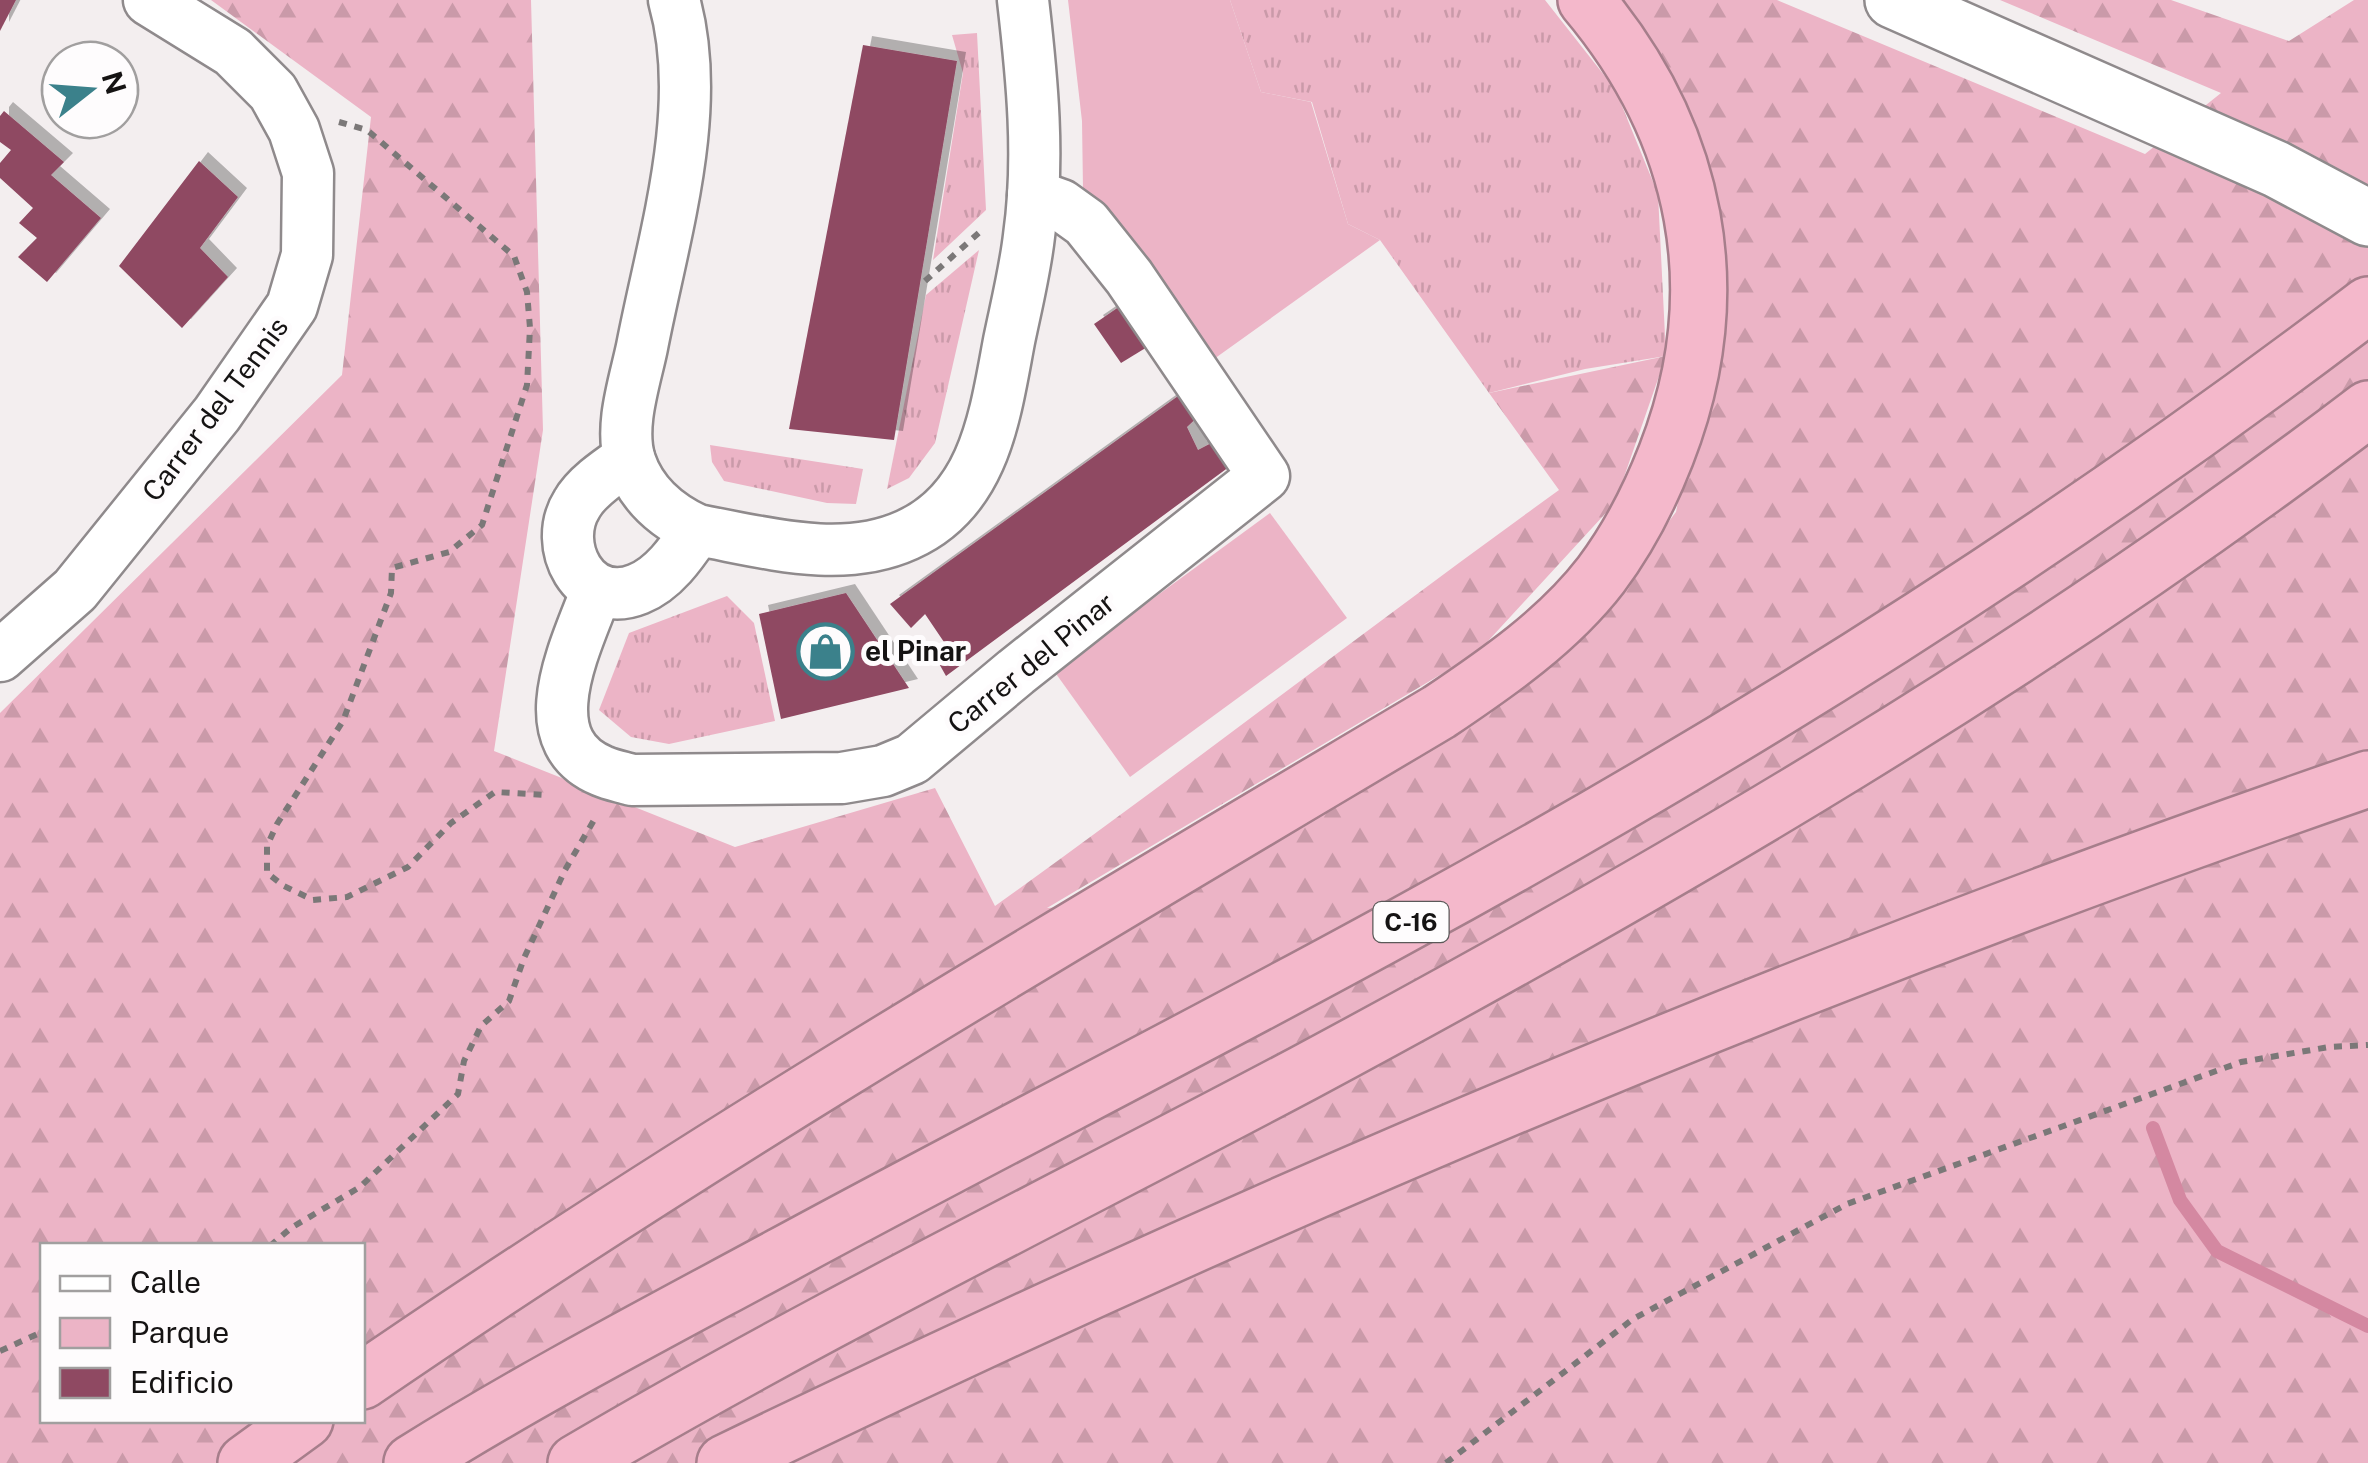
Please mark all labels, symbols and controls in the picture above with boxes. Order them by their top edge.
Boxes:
north arrow [40,40,140,140]
text: N [95,67,133,98]
street label: Carrer del Tennis [135,310,294,507]
street label: Carrer del Pinar [941,585,1121,740]
shop icon: el Pinar [796,621,856,681]
place label: el Pinar [865,634,966,667]
road number: C-16 [1374,902,1448,942]
legend [40,1243,365,1423]
text: Calle [130,1264,201,1300]
text: Parque [130,1314,229,1350]
text: Edificio [130,1364,234,1400]

